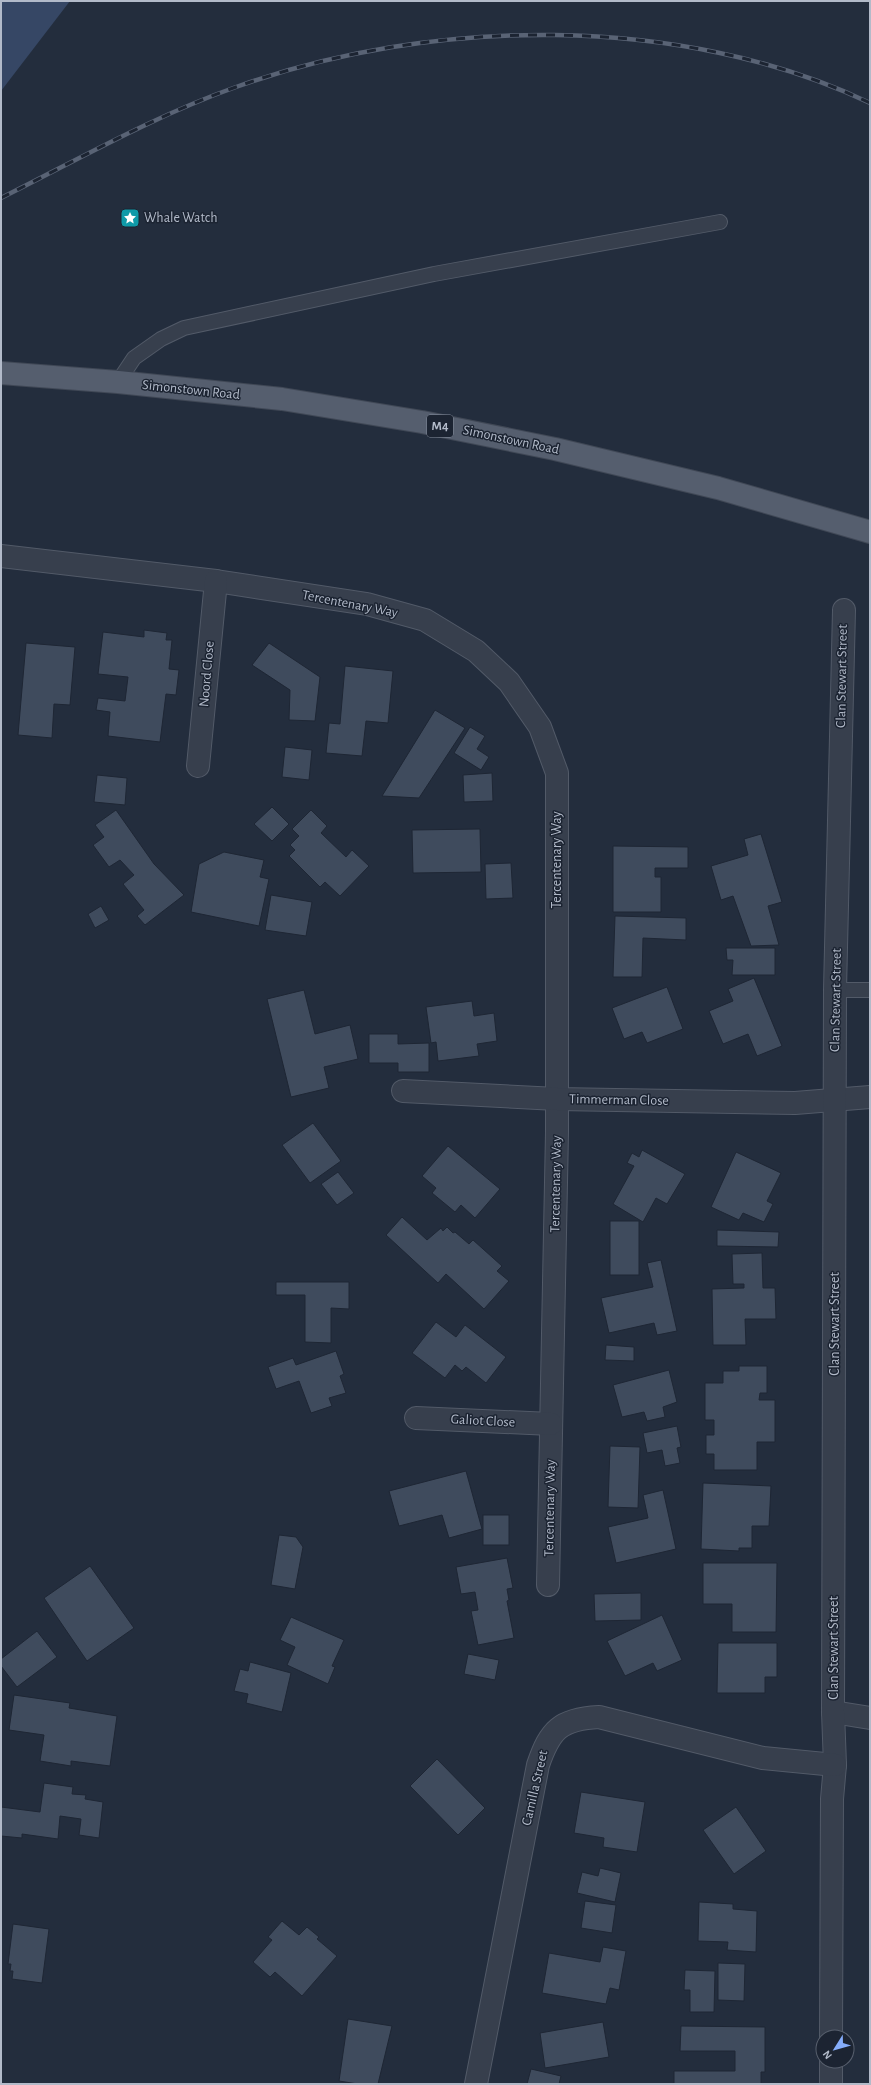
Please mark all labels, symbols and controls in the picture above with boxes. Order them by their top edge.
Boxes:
place icon: Whale Watch [119,207,141,229]
place label: Whale Watch [144,211,218,225]
street label: Simonstown Road [141,378,241,402]
road number: M4 [427,415,453,437]
street label: Simonstown Road [462,423,560,457]
street label: Tercentenary Way [301,588,399,620]
street label: Clan Stewart Street [834,623,850,728]
street label: Noord Close [197,640,217,708]
street label: Tercentenary Way [550,811,564,909]
street label: Clan Stewart Street [828,947,844,1052]
street label: Timmerman Close [569,1092,669,1108]
street label: Tercentenary Way [548,1135,564,1233]
street label: Clan Stewart Street [828,1272,842,1376]
street label: Galiot Close [450,1412,516,1430]
street label: Tercentenary Way [542,1459,558,1557]
street label: Clan Stewart Street [827,1596,841,1700]
street label: Camilla Street [520,1748,551,1827]
north arrow [815,2029,855,2069]
text: N [821,2048,834,2061]

